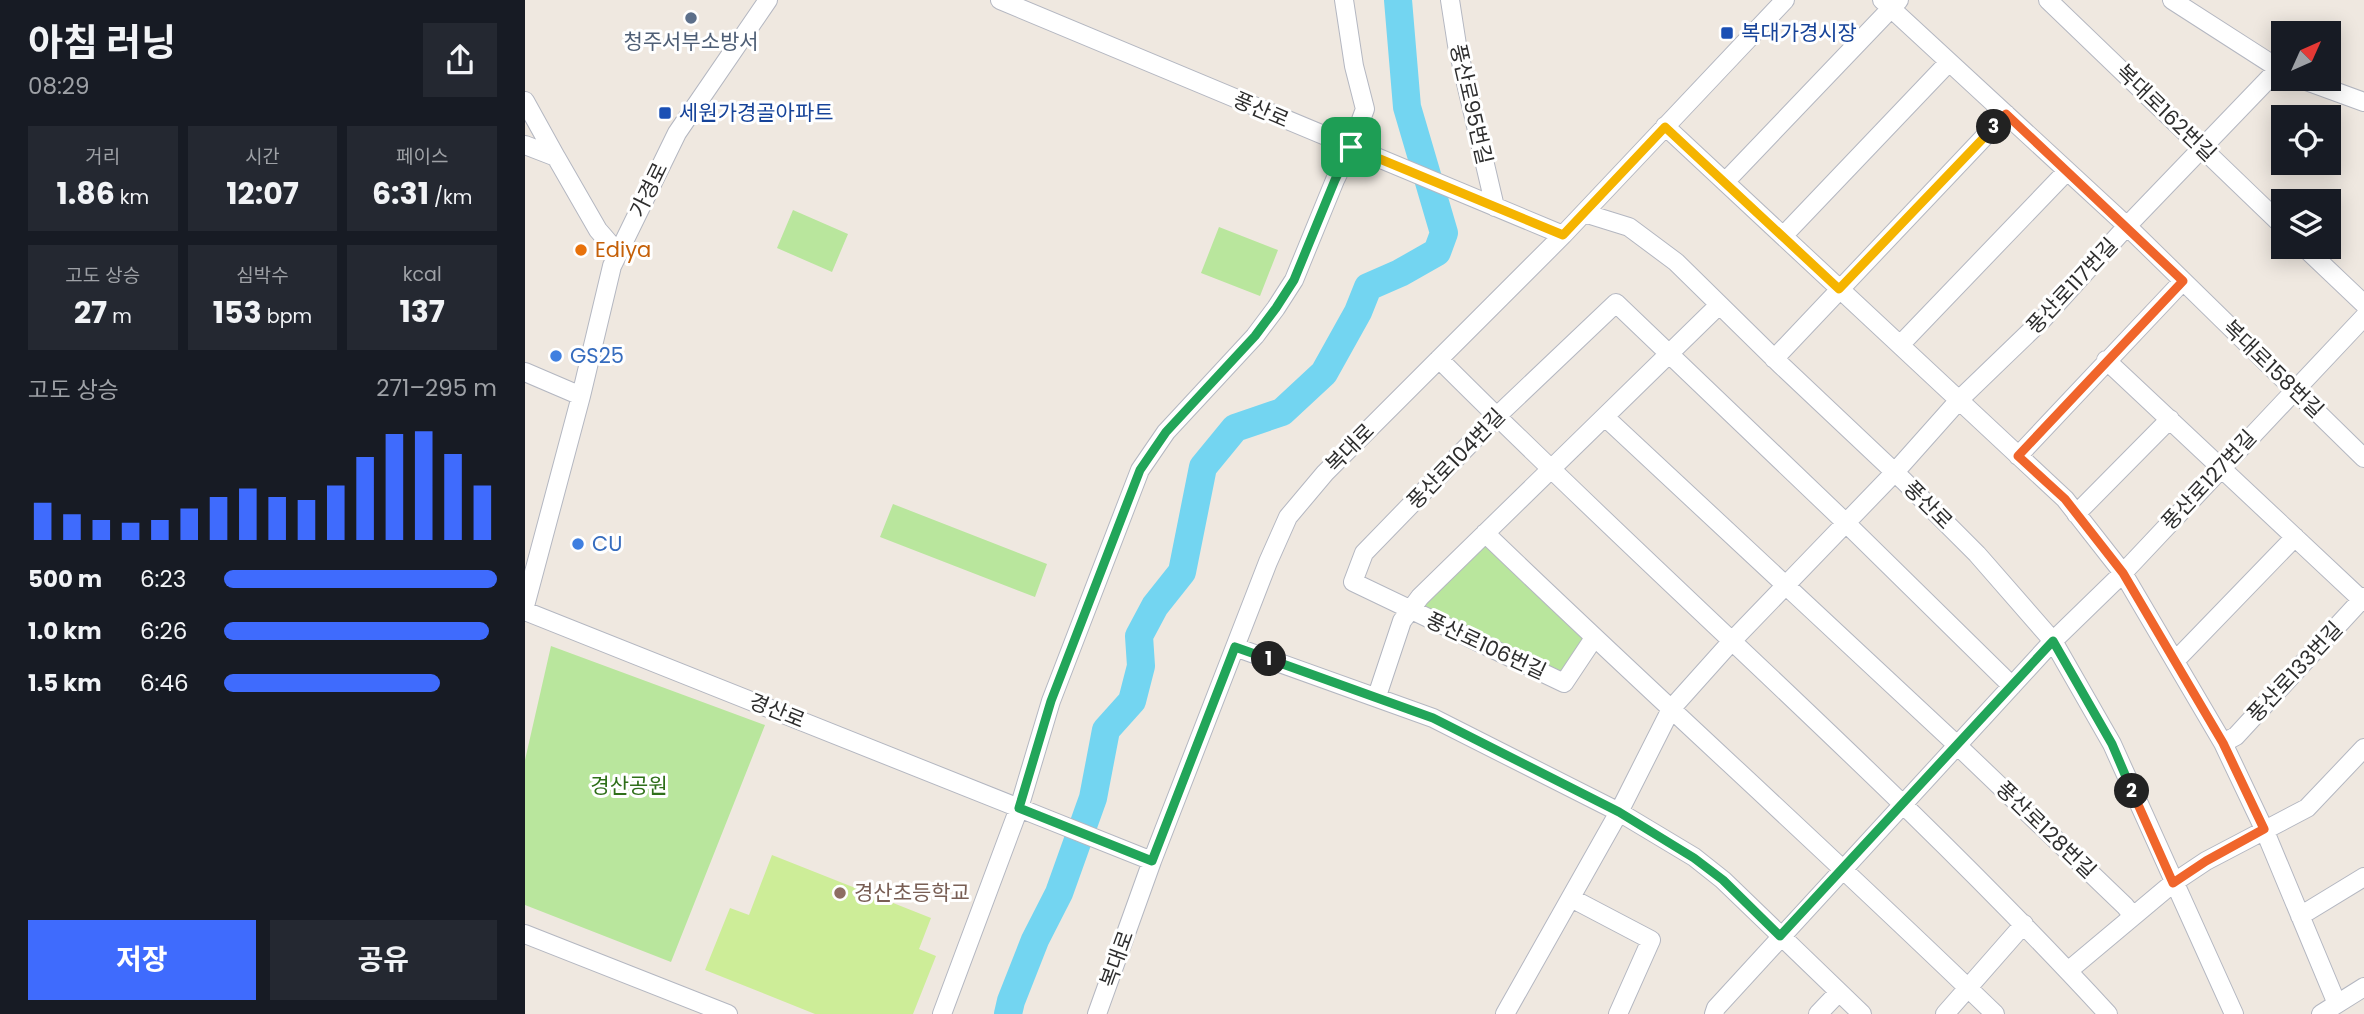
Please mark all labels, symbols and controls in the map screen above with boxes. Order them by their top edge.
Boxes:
marker: 청주서부소방서 [683,10,699,26]
text: 아침 러닝 [28,16,176,69]
place label: 복대가경시장 [1741,18,1857,47]
north arrow [2271,21,2341,91]
map controls [2271,21,2341,259]
button: share [423,23,497,97]
marker: 복대가경시장 [1719,25,1735,41]
place label: 청주서부소방서 [623,27,759,56]
street label: 풍산로95번길 [1444,41,1499,167]
street label: 복대로162번길 [2110,57,2223,168]
text: 08:29 [28,70,90,102]
street label: 풍산로 [1229,85,1294,134]
place label: 세원가경골아파트 [679,98,834,127]
marker: 세원가경골아파트 [657,105,673,121]
button: locate [2271,105,2341,175]
pin: 3 [1977,110,2011,144]
text: 3 [1988,113,1999,140]
pin [1321,117,1381,177]
icon: arrive [1332,128,1370,166]
text: 거리 [85,143,120,170]
text: 시간 [245,143,280,170]
text: 페이스 [396,143,448,170]
street label: 가경로 [623,157,674,222]
text: 1.86 [56,172,115,215]
text: 12:07 [226,172,299,215]
text: 6:31 [372,172,429,215]
text: km [115,184,149,211]
text: /km [429,184,472,211]
button: layers [2271,189,2341,259]
street label: 풍산로117번길 [2020,231,2124,340]
place label: Ediya [595,235,651,264]
marker: Ediya [573,242,589,258]
text: kcal [403,261,442,288]
text: 고도 상승 [65,262,140,289]
text: 심박수 [236,262,289,289]
text: 137 [399,290,445,333]
text: 27 [74,291,107,334]
text: 153 [213,291,262,334]
text: m [107,303,132,330]
text: bpm [262,303,312,330]
street label: 복대로158번길 [2217,313,2330,424]
place label: GS25 [570,341,624,370]
marker: GS25 [548,348,564,364]
text: 271–295 m [376,372,497,404]
text: 고도 상승 [28,374,119,406]
street label: 풍산로104번길 [1400,402,1511,515]
street label: 복대로 [1319,417,1380,478]
street label: 풍산로127번길 [2155,423,2263,536]
street label: 풍산로 [1898,474,1959,535]
place label: CU [592,529,622,558]
marker: CU [570,536,586,552]
text: 500 m [28,563,102,595]
text: 6:23 [140,563,186,595]
street label: 풍산로106번길 [1421,605,1551,686]
text: 1.0 km [28,615,102,647]
text: 6:26 [140,615,187,647]
street label: 풍산로133번길 [2240,615,2349,728]
pin: 1 [1251,642,1287,676]
text: 1 [1265,645,1272,672]
text: 1.5 km [28,667,102,699]
text: 6:46 [140,667,189,699]
street label: 경산로 [745,686,809,735]
park label: 경산공원 [590,771,668,800]
pin: 2 [2115,774,2149,808]
street label: 풍산로128번길 [1990,775,2103,885]
text: 2 [2126,777,2137,804]
place label: 경산초등학교 [854,878,970,907]
marker: 경산초등학교 [832,885,848,901]
button: 저장 [28,920,256,1000]
button: 공유 [270,920,497,1000]
street label: 복대로 [1093,927,1140,991]

